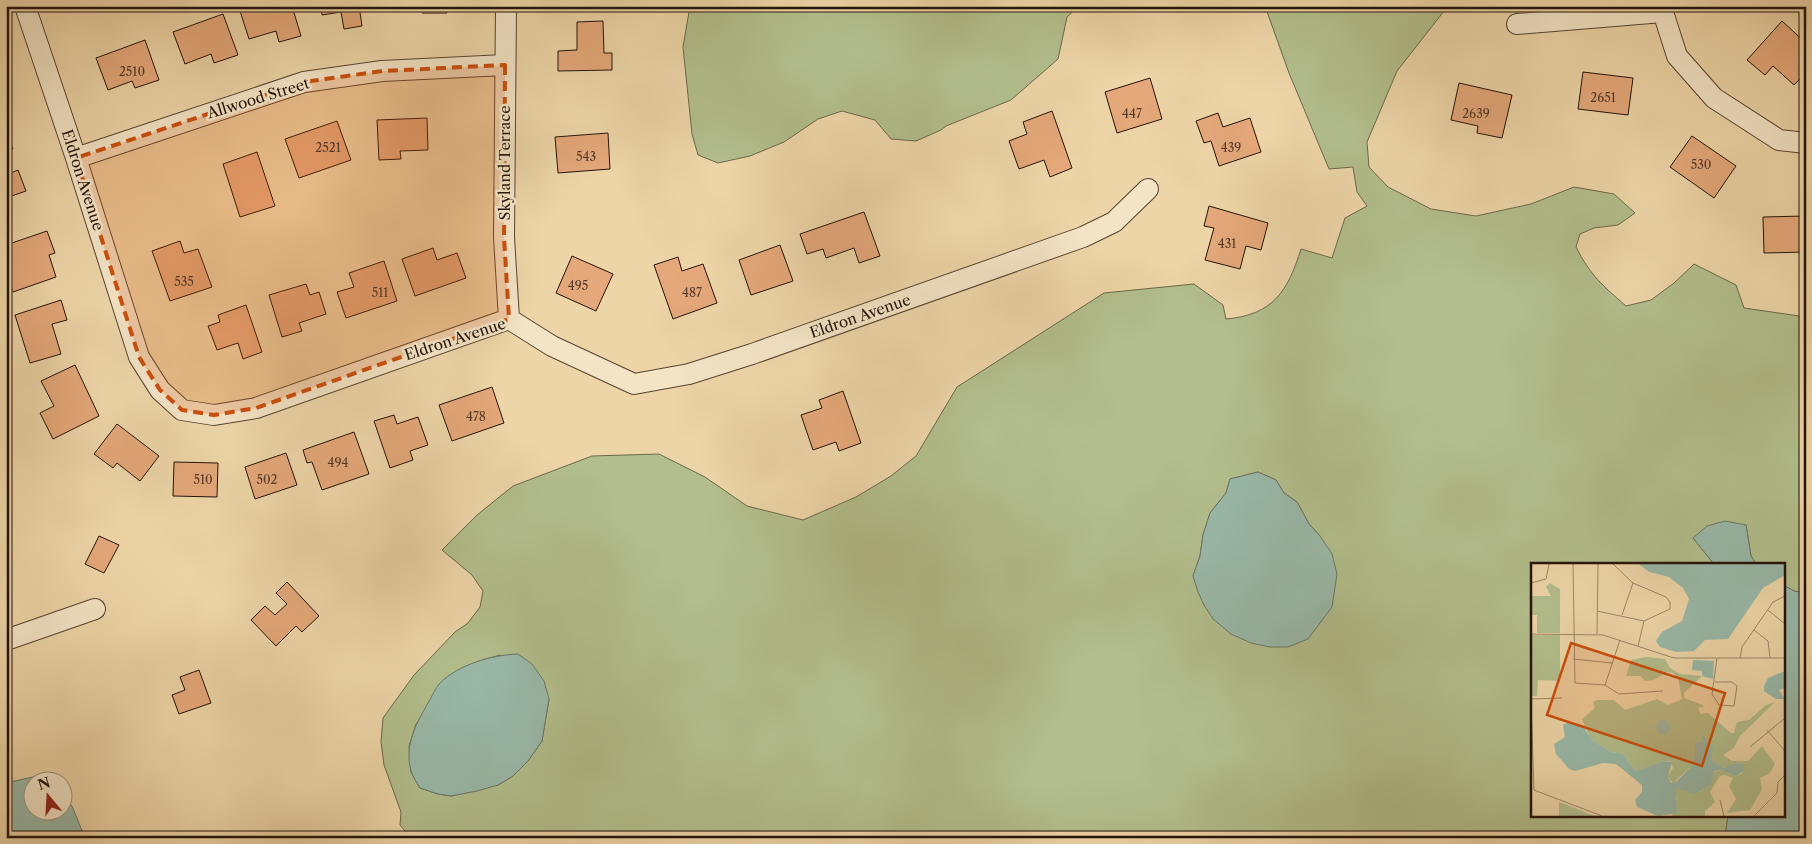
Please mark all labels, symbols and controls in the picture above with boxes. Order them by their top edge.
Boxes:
house number: 2510 [119,64,145,79]
street label: Allwood Street [204,73,312,123]
house number: 2651 [1590,90,1616,105]
street label: Skyland Terrace [495,105,514,221]
house number: 447 [1122,106,1142,121]
house number: 2639 [1462,106,1490,121]
street label: Eldron Avenue [58,127,108,233]
house number: 2521 [315,140,341,155]
house number: 439 [1221,140,1241,155]
house number: 543 [576,149,596,164]
house number: 530 [1691,157,1711,172]
house number: 431 [1218,236,1236,251]
house number: 535 [174,274,194,289]
house number: 495 [568,278,588,293]
house number: 511 [372,285,388,300]
house number: 487 [682,285,702,300]
street label: Eldron Avenue [807,290,913,342]
street label: Eldron Avenue [402,314,508,364]
house number: 478 [466,409,486,424]
house number: 494 [328,455,349,470]
house number: 510 [193,472,213,487]
house number: 502 [256,472,278,487]
inset map [1531,563,1784,816]
north arrow [22,772,72,822]
text: N [35,773,53,794]

